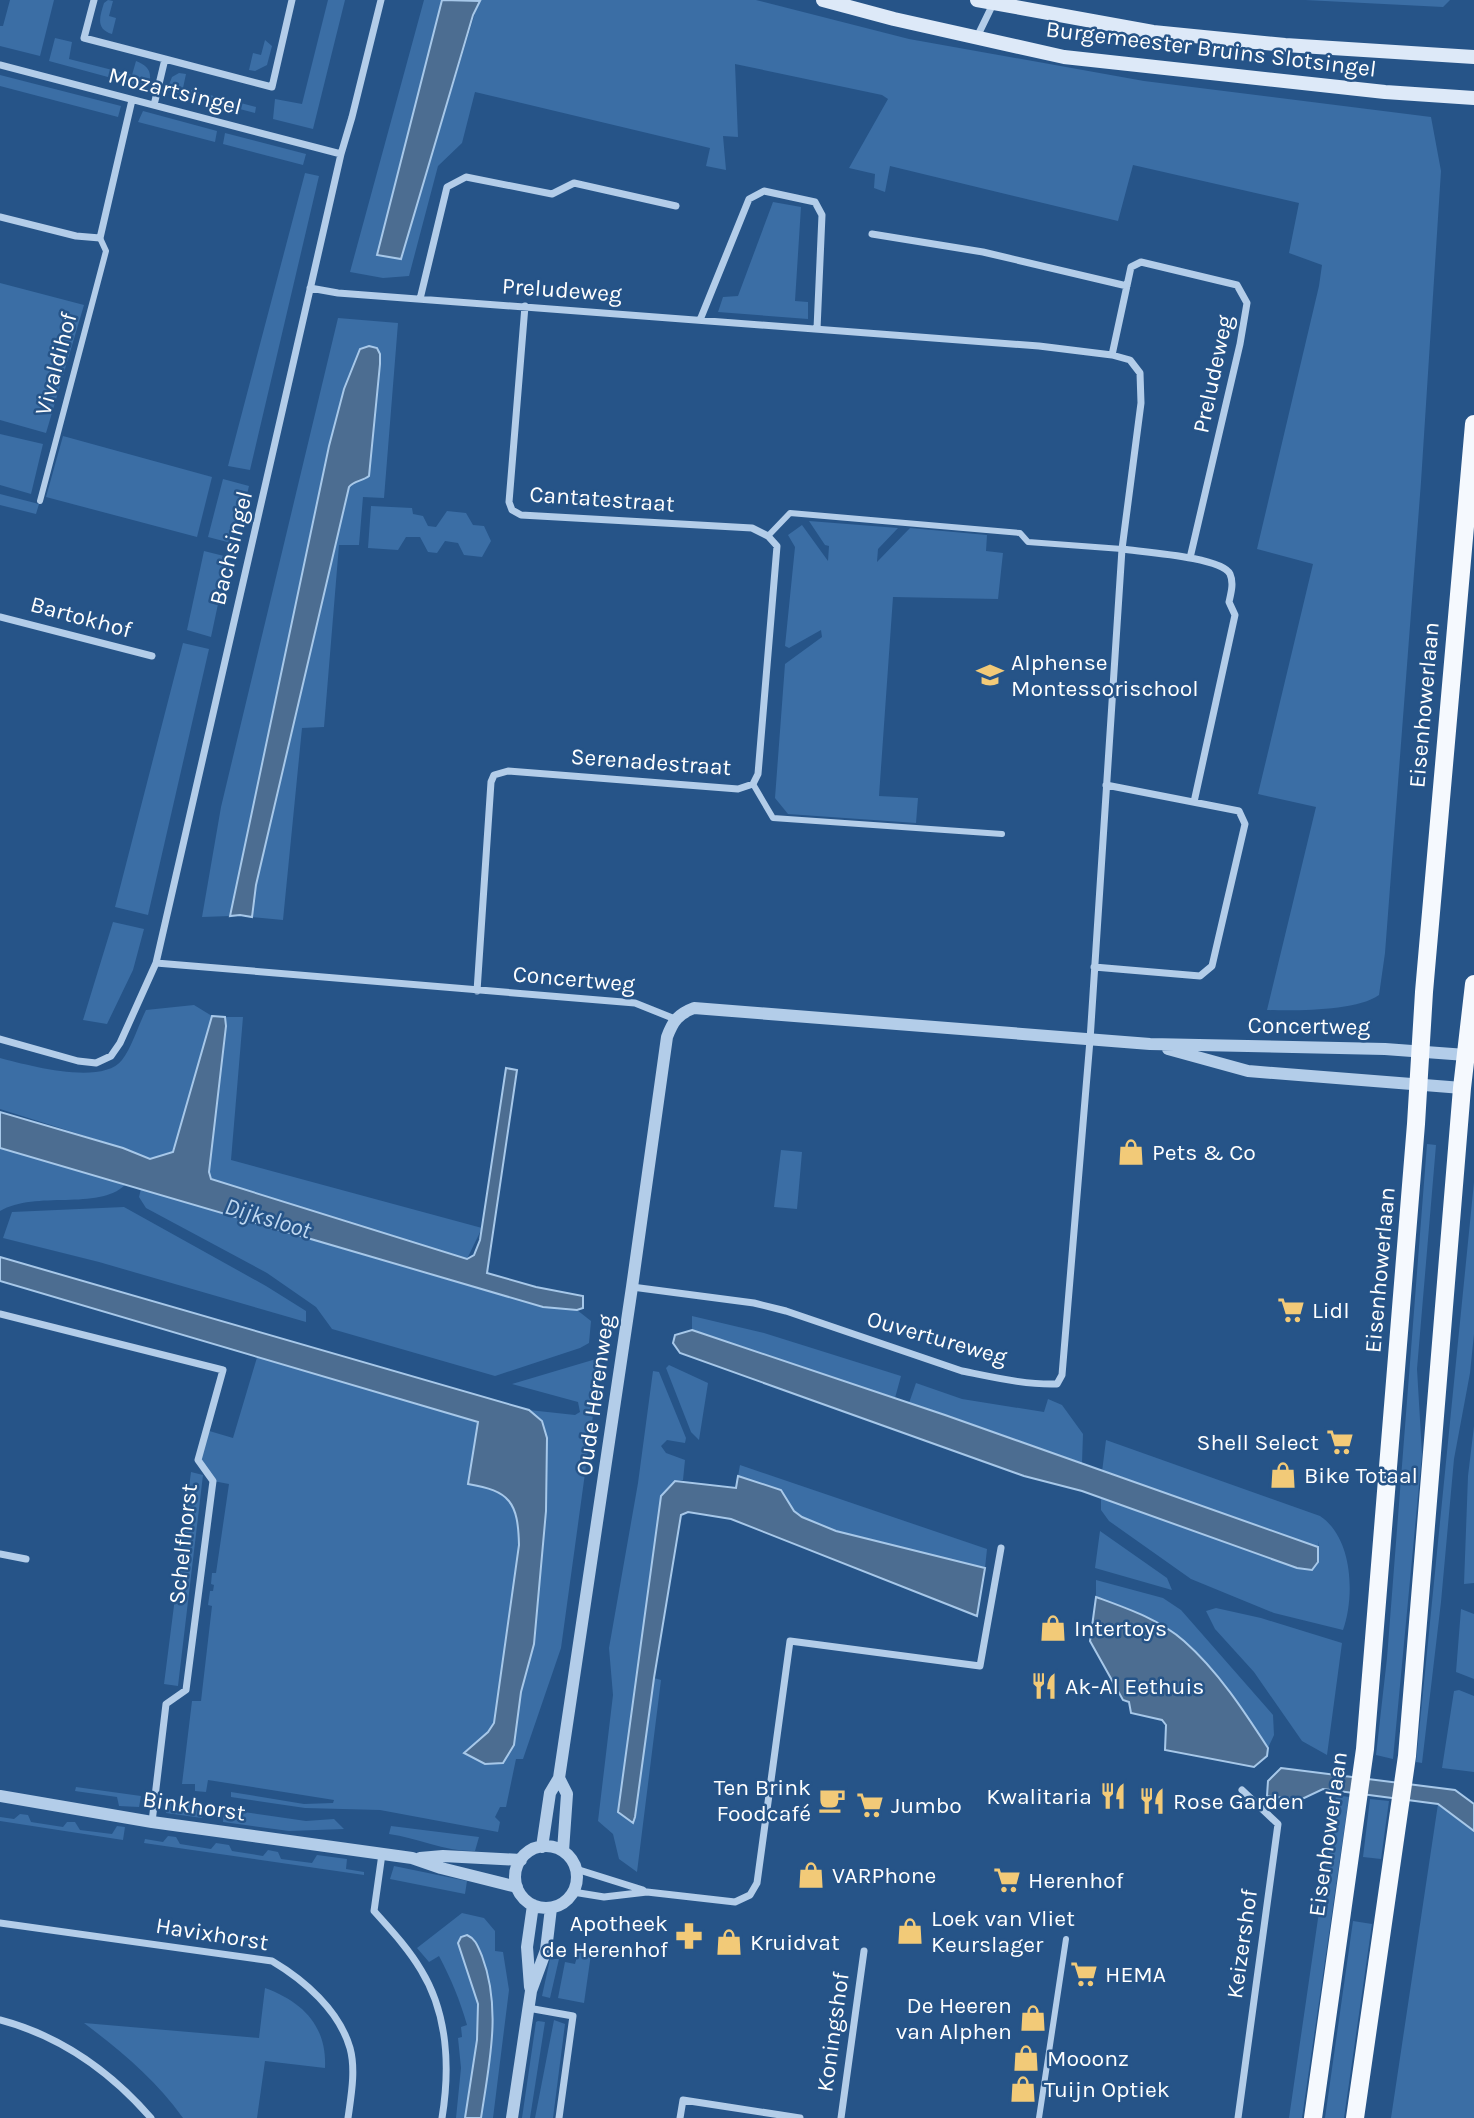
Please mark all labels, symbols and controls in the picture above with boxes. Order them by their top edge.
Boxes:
street label: Burgemeester Bruins Slotsingel [1044,15,1378,83]
street label: Mozartsingel [105,61,245,121]
street label: Preludeweg [501,272,623,308]
street label: Vivaldihof [29,310,83,418]
street label: Preludeweg [1187,312,1239,436]
street label: Cantatestraat [529,480,676,518]
street label: Bachsingel [204,488,258,608]
street label: Bartokhof [27,591,135,644]
street label: Eisenhowerlaan [1403,621,1445,789]
place label: Alphense Montessorischool [1011,649,1199,702]
school or university icon: Alphense Montessorischool [975,660,1005,690]
street label: Serenadestraat [570,743,733,781]
street label: Concertweg [512,960,636,998]
street label: Concertweg [1247,1011,1371,1041]
shop icon: Pets & Co [1116,1137,1146,1167]
place label: Pets & Co [1152,1139,1256,1166]
street label: Eisenhowerlaan [1359,1186,1401,1354]
water label: Dijksloot [221,1192,315,1245]
supermarket icon: Lidl [1276,1295,1306,1325]
place label: Lidl [1312,1297,1350,1324]
street label: Ouvertureweg [864,1305,1010,1371]
street label: Oude Herenweg [570,1313,620,1477]
supermarket icon: Shell Select [1325,1427,1355,1457]
place label: Shell Select [1197,1429,1319,1456]
shop icon: Bike Totaal [1268,1460,1298,1490]
place label: Bike Totaal [1304,1462,1418,1489]
street label: Schelfhorst [163,1482,203,1606]
shop icon: Intertoys [1038,1613,1068,1643]
place label: Intertoys [1074,1615,1167,1642]
restaurant icon: Ak-Al Eethuis [1029,1671,1059,1701]
place label: Ak-Al Eethuis [1065,1673,1204,1700]
street label: Eisenhowerlaan [1303,1750,1353,1918]
place label: Ten Brink Foodcafé [714,1774,811,1827]
restaurant icon: Kwalitaria [1098,1781,1128,1811]
place label: Kwalitaria [986,1783,1092,1810]
street label: Binkhorst [141,1785,247,1827]
cafe icon: Ten Brink Foodcafé [817,1785,847,1815]
restaurant icon: Rose Garden [1137,1786,1167,1816]
place label: Rose Garden [1173,1788,1304,1815]
supermarket icon: Jumbo [855,1790,885,1820]
place label: Jumbo [891,1792,962,1819]
shop icon: VARPhone [796,1860,826,1890]
place label: VARPhone [832,1862,936,1889]
supermarket icon: Herenhof [992,1865,1022,1895]
place label: Herenhof [1028,1867,1124,1894]
street label: Keizershof [1221,1887,1263,2000]
place label: Loek van Vliet Keurslager [931,1905,1075,1958]
place label: Apotheek de Herenhof [542,1910,668,1963]
street label: Havixhorst [154,1912,271,1956]
shop icon: Loek van Vliet Keurslager [895,1916,925,1946]
pharmacy icon: Apotheek de Herenhof [674,1921,704,1951]
shop icon: Kruidvat [714,1927,744,1957]
place label: Kruidvat [750,1929,840,1956]
supermarket icon: HEMA [1069,1959,1099,1989]
place label: HEMA [1105,1961,1166,1988]
street label: Koningshof [811,1970,855,2094]
place label: De Heeren van Alphen [896,1992,1012,2045]
shop icon: De Heeren van Alphen [1018,2003,1048,2033]
shop icon: Mooonz [1011,2043,1041,2073]
place label: Mooonz [1047,2045,1129,2072]
shop icon: Tuijn Optiek [1008,2074,1038,2104]
place label: Tuijn Optiek [1044,2076,1170,2103]

